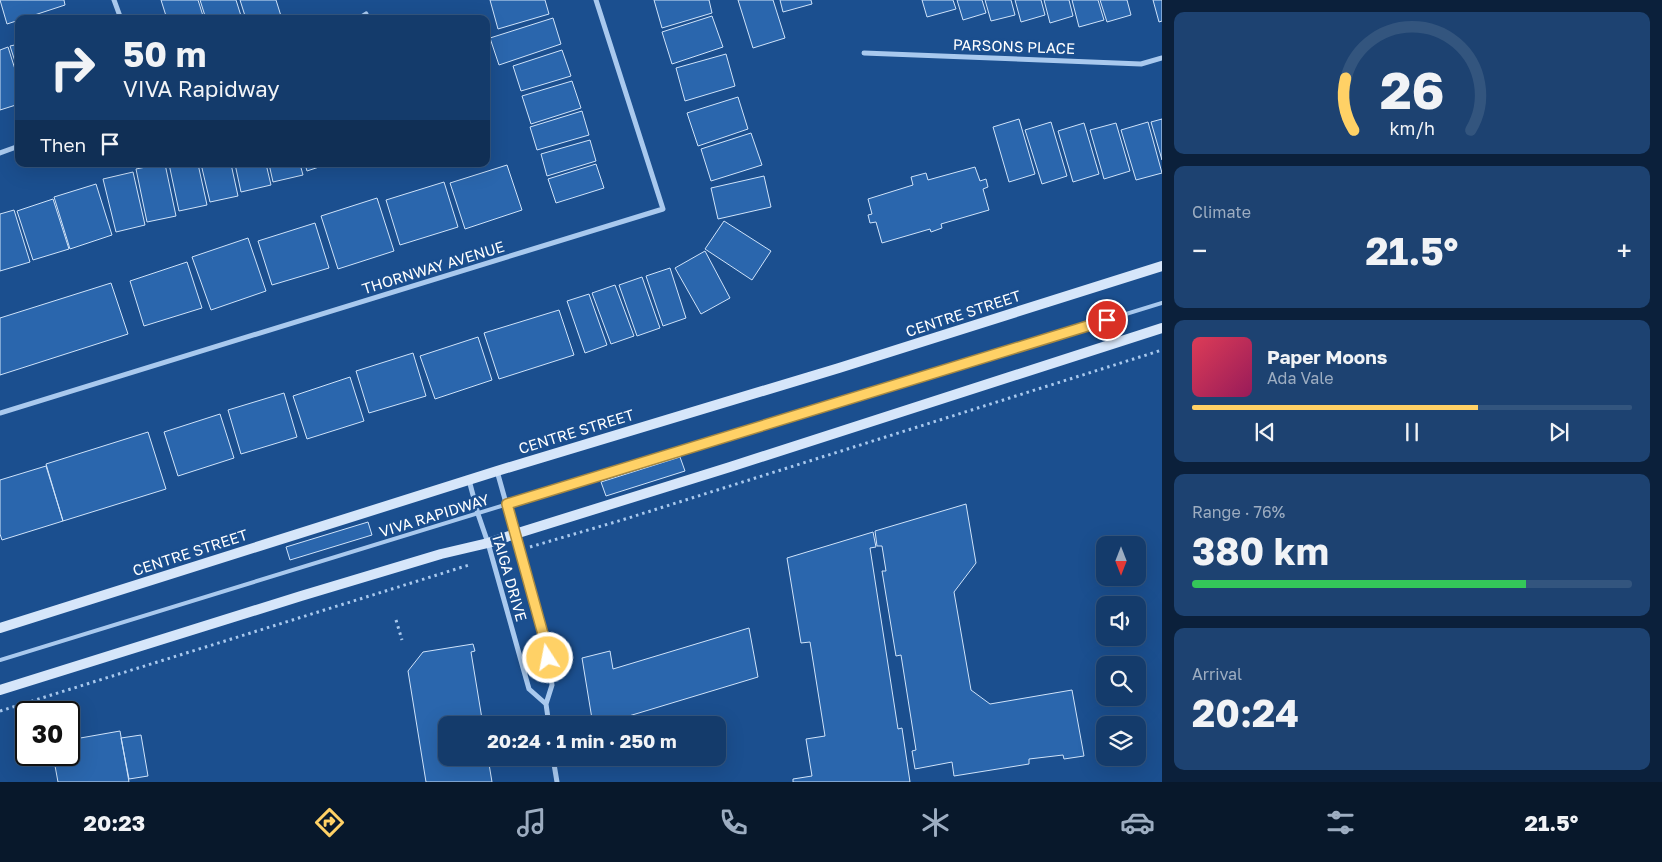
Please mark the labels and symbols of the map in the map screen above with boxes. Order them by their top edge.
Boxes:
street label: PARSONS PLACE [953,35,1075,57]
street label: THORNWAY AVENUE [360,237,506,297]
street label: CENTRE STREET [903,286,1023,340]
pin [1086,299,1128,341]
street label: CENTRE STREET [516,405,636,457]
street label: VIVA RAPIDWAY [377,490,492,540]
street label: CENTRE STREET [130,525,250,579]
street label: TAIGA DRIVE [489,531,531,623]
north arrow [1096,536,1146,586]
position arrow [521,631,573,683]
speed limit sign: 30 [15,701,80,766]

